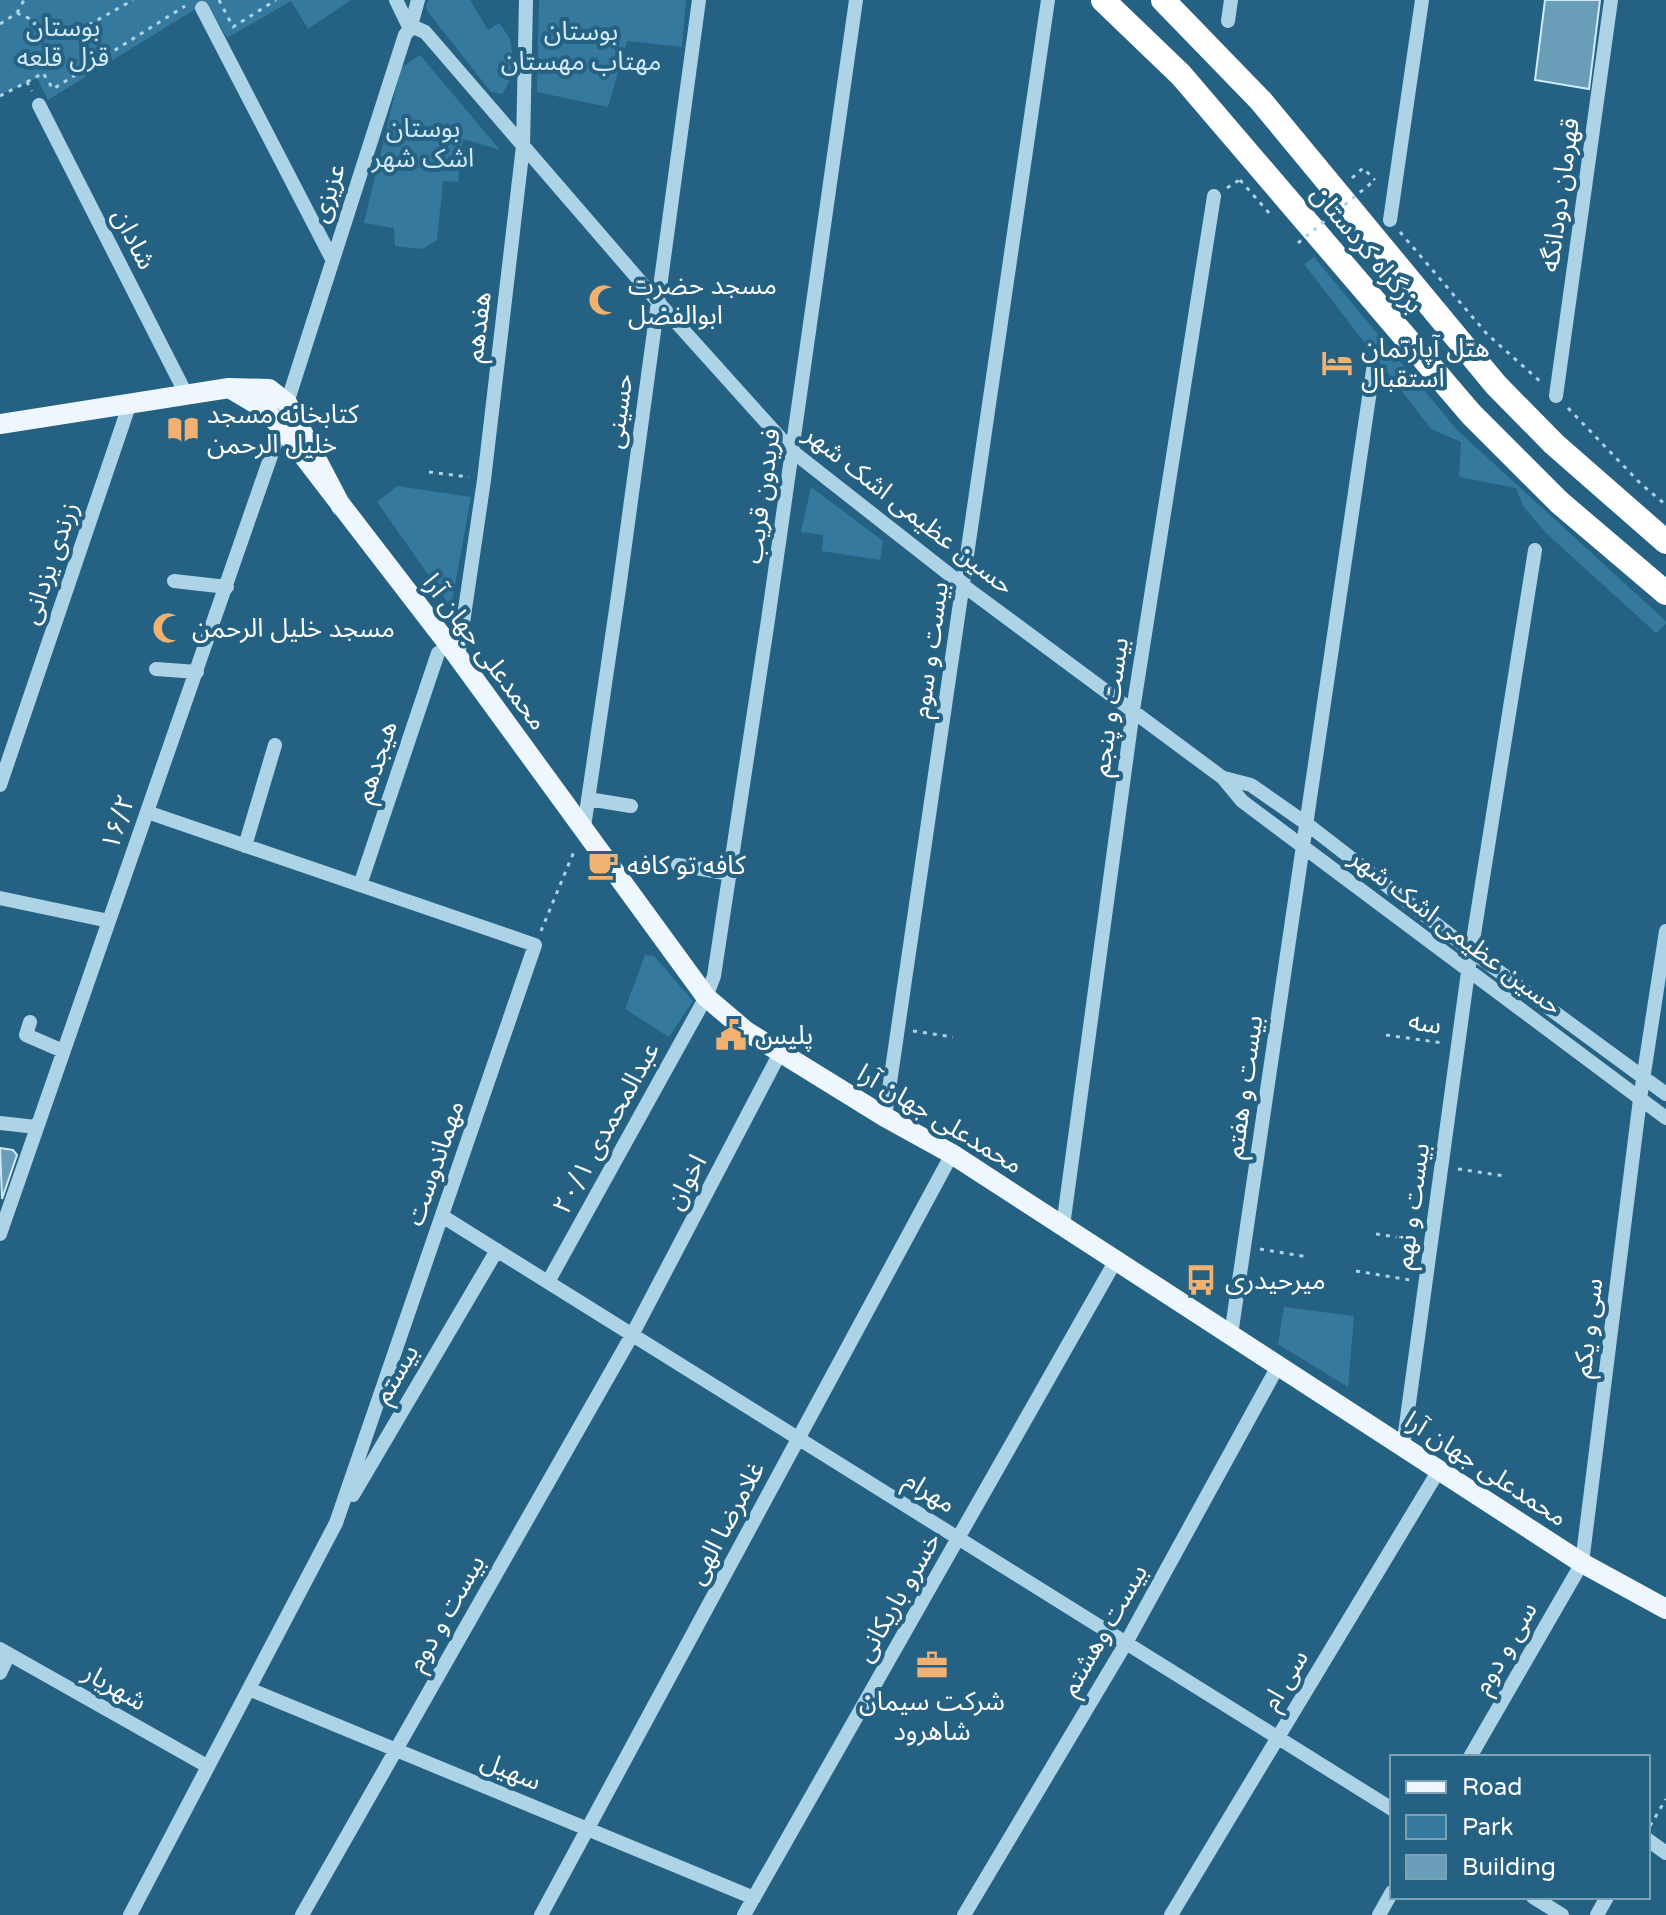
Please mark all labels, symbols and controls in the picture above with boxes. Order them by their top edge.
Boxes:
park label: بوستان قزل قلعه [17,12,109,73]
park label: بوستان مهتاب مهستان [501,16,661,77]
park label: بوستان اشک شهر [371,113,474,174]
street label: قهرمان دودانگه [1534,116,1586,274]
street label: عزیزی [304,159,352,227]
street label: بزرگراه کردستان [1304,179,1430,319]
street label: شادان [106,203,162,275]
place label: مسجد حضرت ابوالفضل [628,270,777,331]
mosque icon: مسجد حضرت ابوالفضل [587,283,621,317]
street label: هفدهم [458,290,502,365]
place label: هتل آپارتمان استقبال [1361,333,1490,394]
hotel icon: هتل آپارتمان استقبال [1320,346,1354,380]
street label: حسینی [598,372,640,450]
place label: كتابخانه مسجد خليل الرحمن [207,399,359,460]
library icon: كتابخانه مسجد خليل الرحمن [166,412,200,446]
street label: حسین عظیمی اشک شهر [797,418,1020,601]
street label: فریدون قریب [737,426,787,566]
street label: زرندی یزدانی [15,498,85,628]
street label: محمدعلی جهان آرا [416,568,554,736]
street label: بیست و سوم [905,580,959,721]
mosque icon: مسجد خلیل الرحمن [151,611,185,645]
place label: مسجد خلیل الرحمن [192,613,395,644]
street label: بیست و پنجم [1085,635,1139,779]
street label: هیجدهم [348,717,408,808]
street label: ۱۶/۲ [94,790,142,854]
street label: حسین عظیمی اشک شهر [1343,842,1568,1022]
cafe icon: کافه تو کافه [586,848,620,882]
place label: کافه تو کافه [627,850,746,881]
street label: سه [1406,1005,1444,1041]
street label: بیست و هفتم [1219,1013,1273,1161]
public building icon: پلیس [714,1018,748,1052]
place label: پلیس [755,1020,813,1052]
street label: عبدالمحمدی ۲۰/۱ [546,1037,666,1219]
street label: محمدعلی جهان آرا [852,1057,1028,1181]
street label: مهماندوست [399,1096,471,1230]
street label: بیست و نهم [1388,1141,1440,1272]
street label: اخوان [659,1149,713,1215]
bus stop icon: میرحیدری [1184,1263,1218,1297]
place label: میرحیدری [1225,1265,1326,1296]
street label: سی و یکم [1567,1276,1613,1380]
street label: بیستم [367,1339,429,1411]
street label: محمدعلی جهان آرا [1399,1405,1573,1533]
street label: غلامرضا الهی [681,1456,771,1590]
street label: مهرام [896,1464,962,1523]
street label: خسرو باریکانی [849,1527,947,1667]
street label: بیست و دوم [400,1549,495,1679]
street label: بیست وهشتم [1054,1559,1158,1703]
street label: سی و دوم [1466,1596,1547,1702]
street label: سی ام [1255,1644,1318,1718]
office icon: شرکت سیمان شاهرود [915,1648,949,1682]
street label: شهریار [77,1656,152,1717]
place label: شرکت سیمان شاهرود [859,1686,1005,1747]
street label: سهیل [476,1745,546,1797]
legend [1390,1755,1650,1899]
text: Road [1462,1773,1522,1802]
text: Park [1462,1813,1513,1842]
text: Building [1462,1853,1556,1882]

